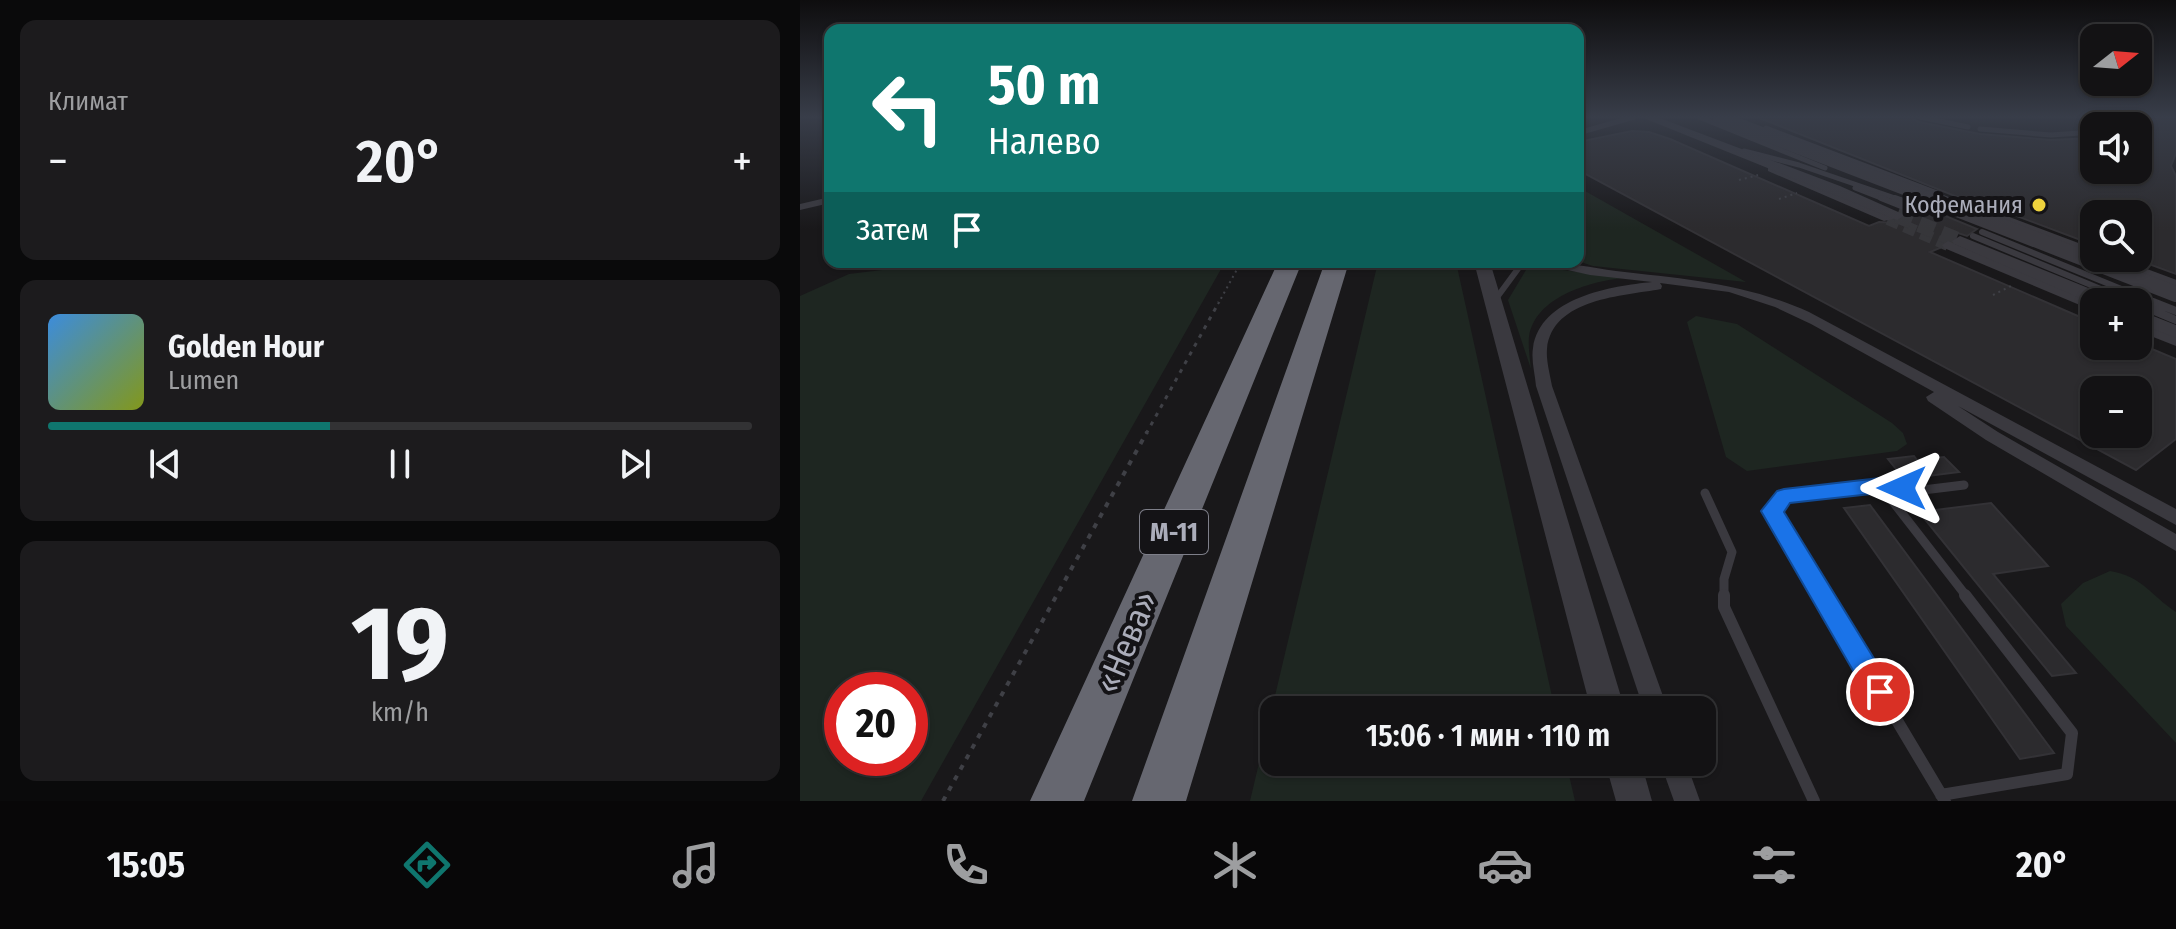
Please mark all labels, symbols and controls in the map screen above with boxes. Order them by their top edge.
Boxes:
north arrow [2080,24,2152,96]
map controls [2080,24,2152,448]
text: 50 m [988,52,1100,119]
icon: left [856,56,960,160]
text: Климат [48,86,128,117]
button: sound [2080,112,2152,184]
text: Налево [988,120,1101,164]
text: 20° [356,126,444,198]
text: − [48,135,68,188]
text: + [732,135,752,188]
place label: Кофемания [1904,191,2023,219]
marker: Кофемания [2030,196,2048,214]
button: search [2080,200,2152,272]
icon: arrive [945,208,989,252]
text: Затем [856,212,929,248]
button: + [2080,288,2152,360]
text: Golden Hour [168,329,324,365]
text: Lumen [168,365,239,396]
button: − [2080,376,2152,448]
icon: previous [143,442,187,486]
icon: pause [378,442,422,486]
icon: next [613,442,657,486]
position arrow [1860,446,1944,530]
road number: М-11 [1140,510,1208,554]
text: 19 [351,582,449,707]
street label: «Нева» [1087,585,1166,700]
pin [1846,658,1914,726]
icon: arrive [1858,670,1902,714]
speed limit sign: 20 [824,672,928,776]
text: km/h [371,697,429,728]
text: 15:06 · 1 мин · 110 m [1366,718,1610,754]
icon: directions [399,837,455,893]
icon: music [668,837,724,893]
icon: phone [938,837,994,893]
icon: climate [1207,837,1263,893]
icon: car [1477,837,1533,893]
icon: filters [1746,837,1802,893]
text: 15:05 [107,843,185,887]
text: 20° [2016,843,2069,887]

